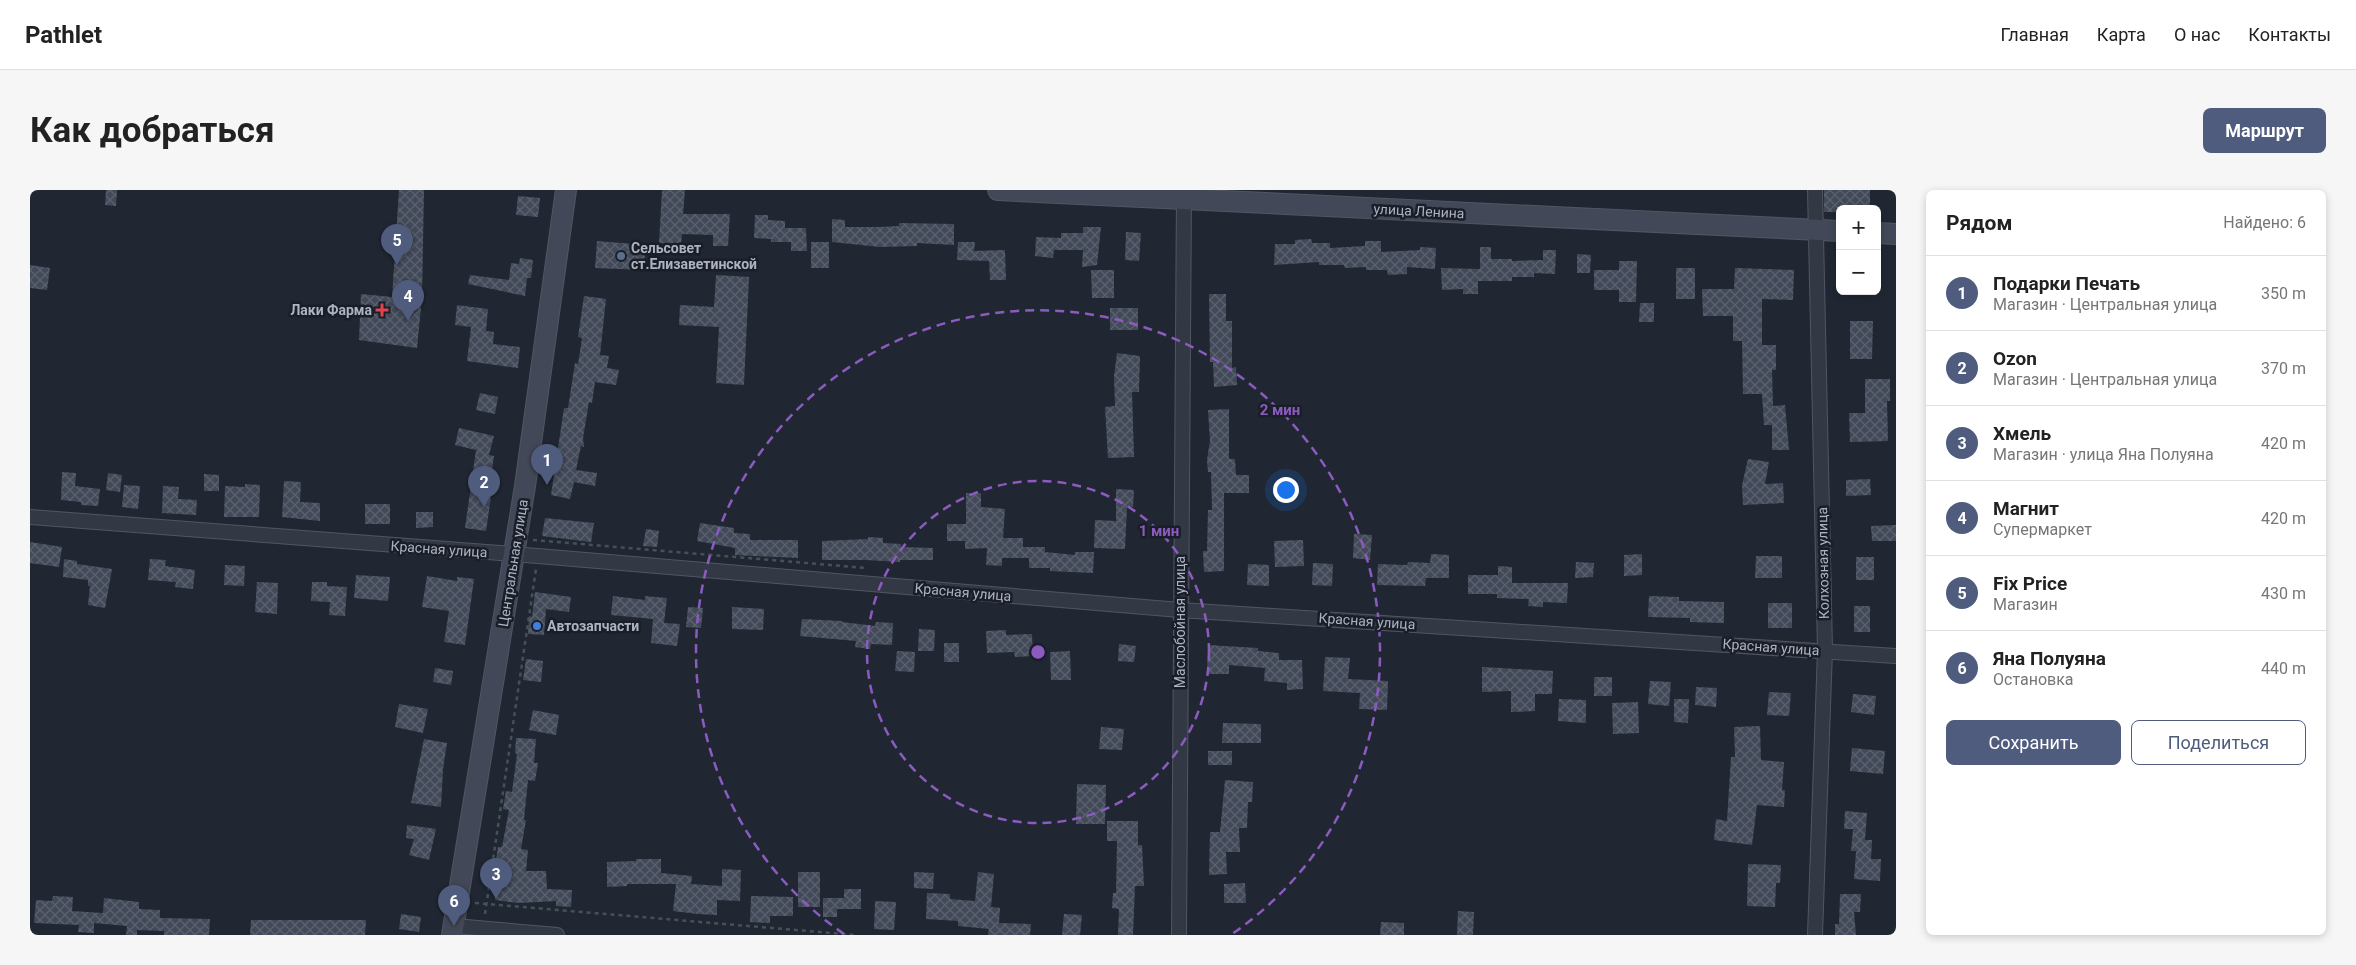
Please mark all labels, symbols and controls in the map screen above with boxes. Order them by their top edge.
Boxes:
text: Pathlet [25,21,102,49]
text: Главная [2000,24,2069,45]
text: Карта [2097,24,2146,45]
text: О нас [2174,24,2220,45]
text: Контакты [2248,24,2331,45]
button: Маршрут [2203,108,2326,153]
text: Как добраться [30,110,275,151]
street label: улица Ленина [1373,201,1465,221]
map controls [1836,205,1881,295]
button: + [1836,205,1881,250]
text: Рядом [1946,211,2012,235]
text: Найдено: 6 [2223,213,2306,232]
pin: 5 [381,224,413,265]
place label: Сельсовет ст.Елизаветинской [631,240,757,272]
marker: Сельсовет ст.Елизаветинской [615,250,627,262]
button: − [1836,250,1881,295]
text: Подарки Печать [1993,272,2140,295]
pin: 4 [392,280,424,321]
text: 1 [1957,284,1967,303]
text: 350 m [2261,284,2306,303]
text: Магазин · Центральная улица [1993,295,2217,314]
place label: Лаки Фарма [290,302,372,318]
marker: Лаки Фарма [376,304,388,316]
text: Ozon [1993,347,2037,370]
text: 2 [1957,359,1967,378]
text: 370 m [2261,359,2306,378]
text: Магазин · Центральная улица [1993,370,2217,389]
text: 2 мин [1260,401,1300,419]
text: Хмель [1993,422,2051,445]
text: 3 [1957,434,1967,453]
text: 420 m [2261,434,2306,453]
pin: 1 [531,444,563,485]
text: Магазин · улица Яна Полуяна [1993,445,2214,464]
pin: 2 [468,466,500,507]
your location [1273,477,1299,503]
text: Магнит [1993,497,2059,520]
street label: Центральная улица [495,498,531,628]
street label: Колхозная улица [1814,507,1832,619]
text: 4 [1957,509,1967,528]
text: 420 m [2261,509,2306,528]
text: Супермаркет [1993,520,2092,539]
text: 1 мин [1139,522,1179,540]
street label: Красная улица [390,538,488,560]
street label: Маслобойная улица [1172,556,1188,688]
text: Fix Price [1993,572,2067,595]
street label: Красная улица [914,580,1012,604]
text: 5 [1957,584,1967,603]
text: 430 m [2261,584,2306,603]
text: Магазин [1993,595,2058,614]
street label: Красная улица [1318,610,1416,632]
place label: Автозапчасти [547,618,639,634]
marker: Автозапчасти [531,620,543,632]
street label: Красная улица [1722,636,1820,658]
centre of rings [1029,643,1047,661]
text: Яна Полуяна [1993,647,2106,670]
text: 6 [1957,659,1967,678]
text: 440 m [2261,659,2306,678]
text: Остановка [1993,670,2074,689]
button: Сохранить [1946,720,2121,765]
button: Поделиться [2131,720,2306,765]
pin: 3 [480,858,512,899]
pin: 6 [438,885,470,926]

